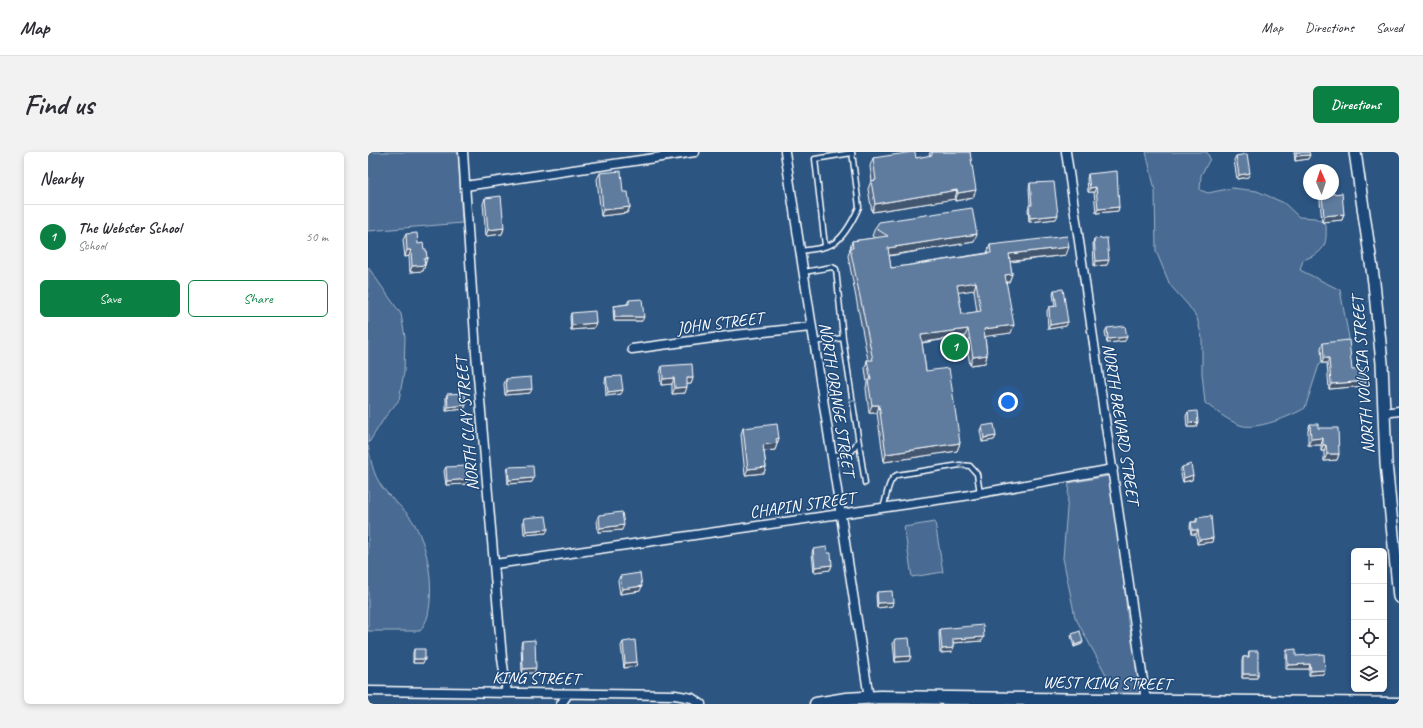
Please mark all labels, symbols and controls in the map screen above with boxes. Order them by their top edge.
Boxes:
text: Map [20,16,50,40]
text: Map [1262,19,1283,36]
text: Directions [1305,19,1354,36]
text: Saved [1376,19,1403,36]
button: Directions [1313,86,1399,123]
text: Find us [24,87,94,122]
north arrow [1303,164,1339,200]
text: Nearby [40,168,83,189]
text: The Webster School [78,219,181,238]
text: 1 [50,229,56,245]
text: 50 m [306,229,328,245]
text: School [78,238,106,254]
button: Save [40,280,180,317]
button: Share [188,280,328,317]
street label: NORTH VOLUSIA STREET [1347,291,1379,454]
street label: JOHN STREET [675,307,768,339]
street label: NORTH ORANGE STREET [815,321,860,481]
pin: 1 [942,332,968,362]
street label: NORTH BREVARD STREET [1098,342,1145,509]
street label: NORTH CLAY STREET [450,352,483,492]
your location [998,392,1018,412]
one-way arrow [849,399,858,405]
one-way arrow [959,462,965,470]
street label: CHAPIN STREET [748,487,860,523]
map controls [1351,548,1387,692]
button: + [1351,548,1387,584]
button: − [1351,584,1387,620]
button: locate [1351,620,1387,656]
button: layers [1351,656,1387,692]
street label: KING STREET [492,667,583,689]
street label: WEST KING STREET [1043,671,1175,695]

